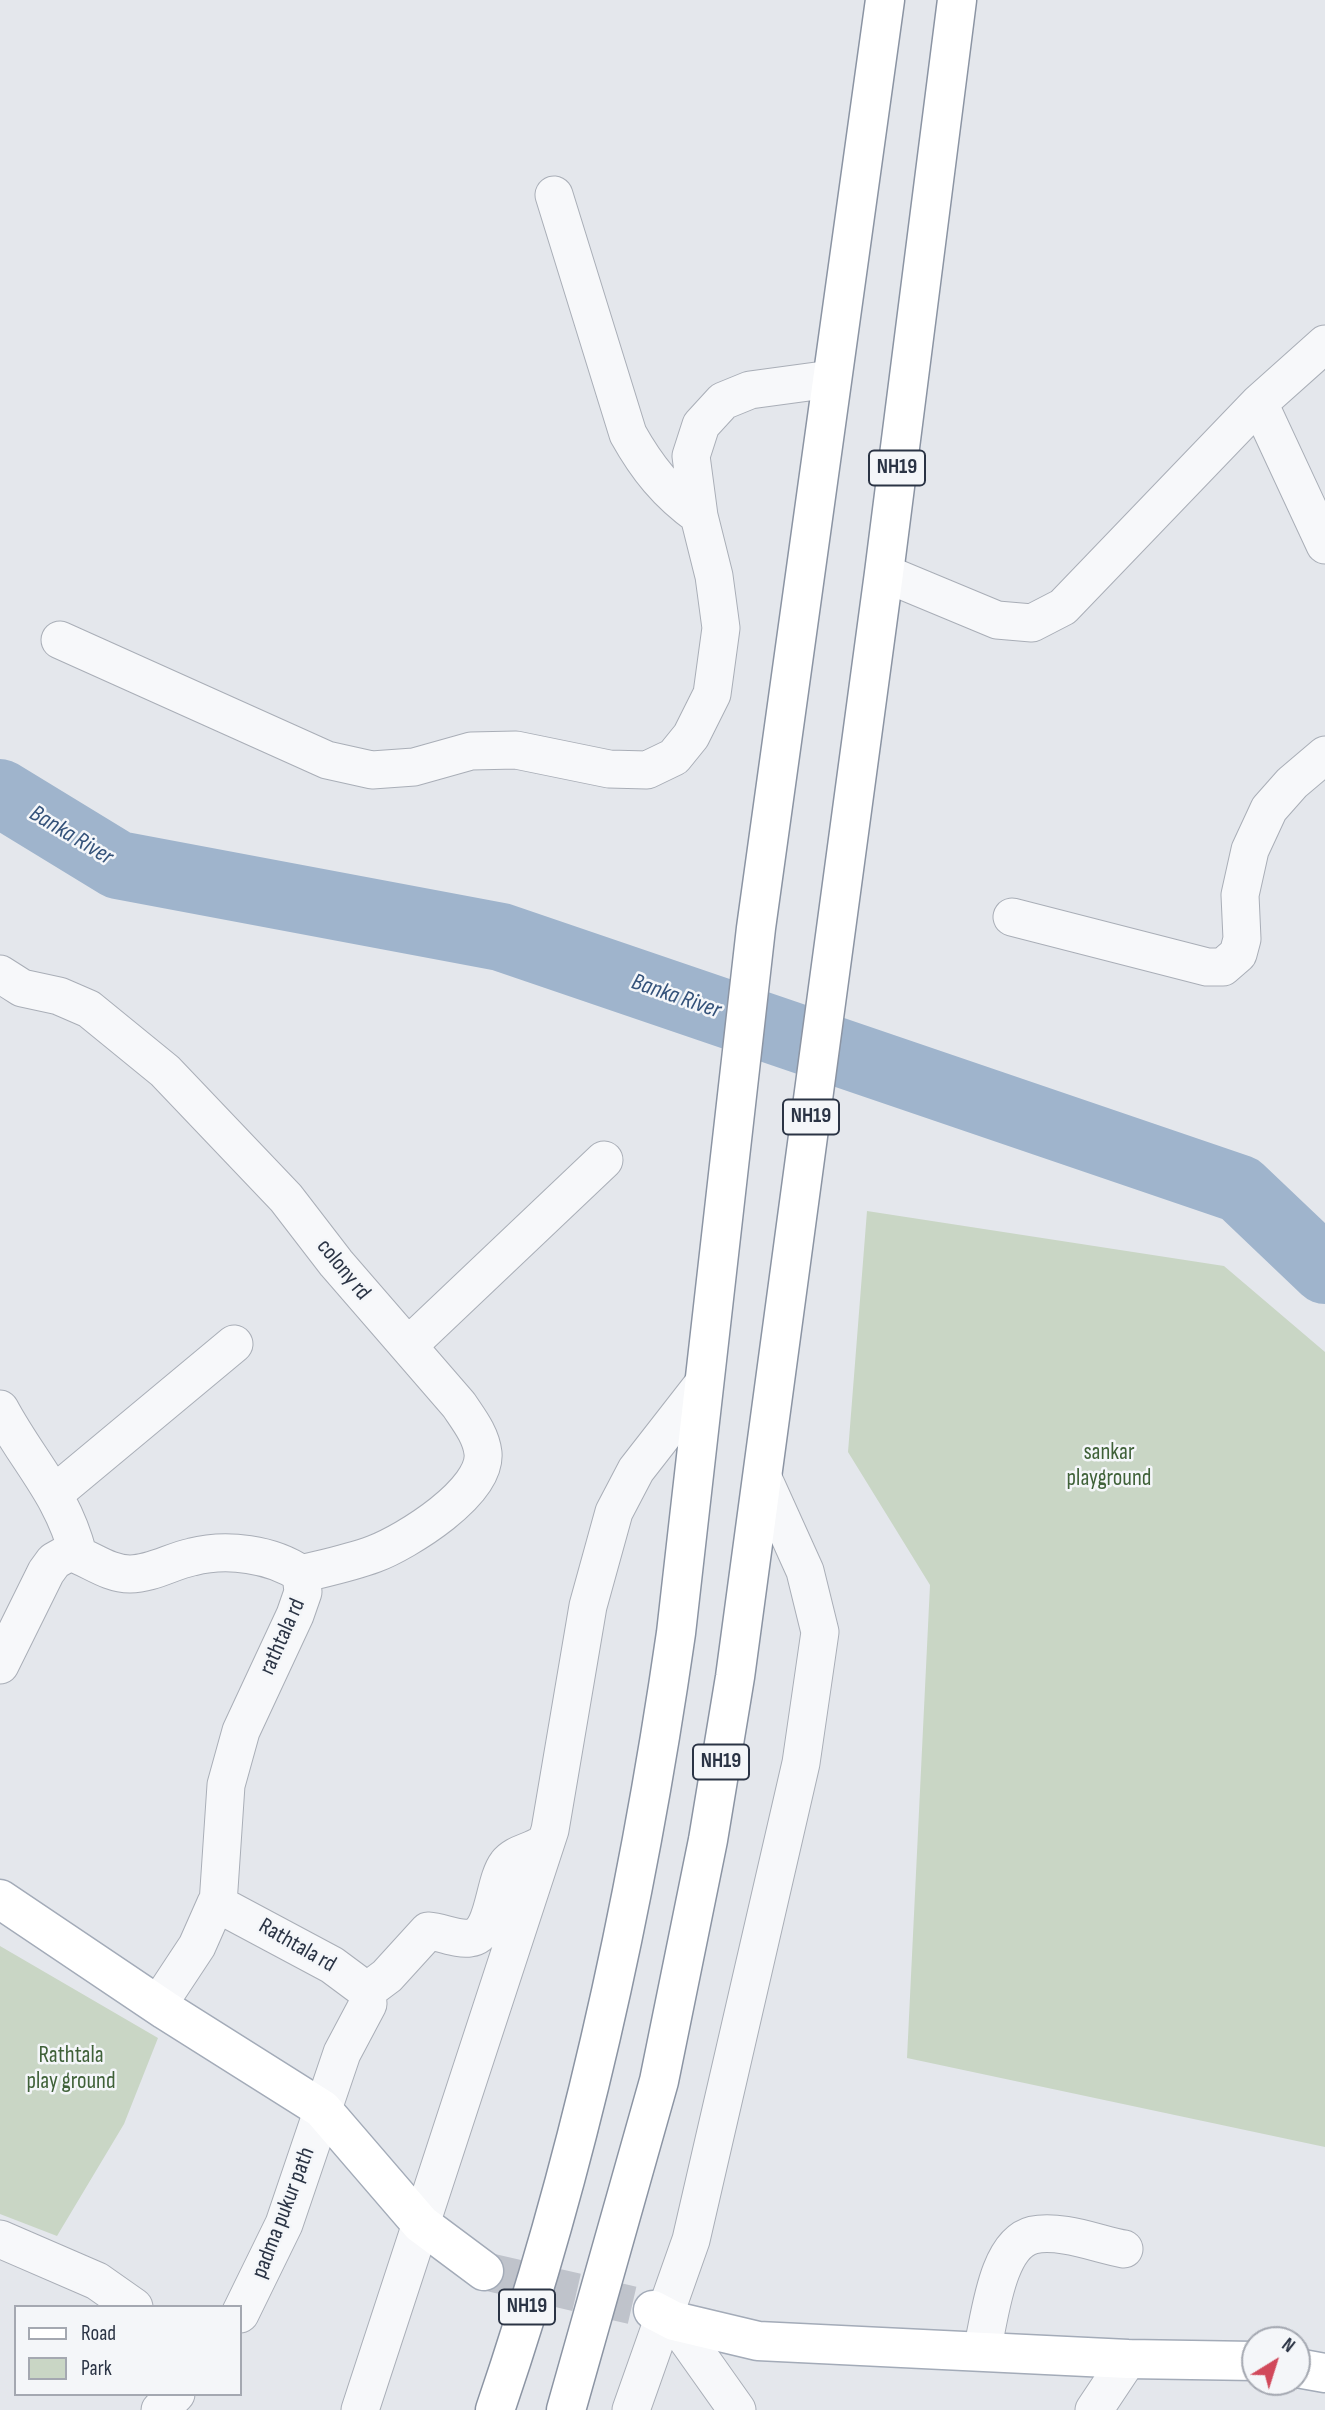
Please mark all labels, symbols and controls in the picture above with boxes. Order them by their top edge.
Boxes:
road number: NH19 [869,450,925,486]
water label: Banka River [24,800,118,872]
water label: Banka River [628,968,724,1026]
road number: NH19 [783,1100,839,1134]
street label: colony rd [310,1234,376,1306]
park label: sankar playground [1067,1439,1151,1493]
street label: rathtala rd [254,1595,312,1679]
road number: NH19 [693,1744,749,1780]
street label: Rathtala rd [253,1913,341,1979]
park label: Rathtala play ground [26,2042,116,2096]
street label: padma pukur path [246,2144,322,2282]
road number: NH19 [499,2290,555,2324]
legend [14,2305,242,2396]
text: Road [81,2321,116,2346]
north arrow [1241,2326,1311,2396]
text: N [1277,2333,1299,2358]
text: Park [81,2356,112,2381]

